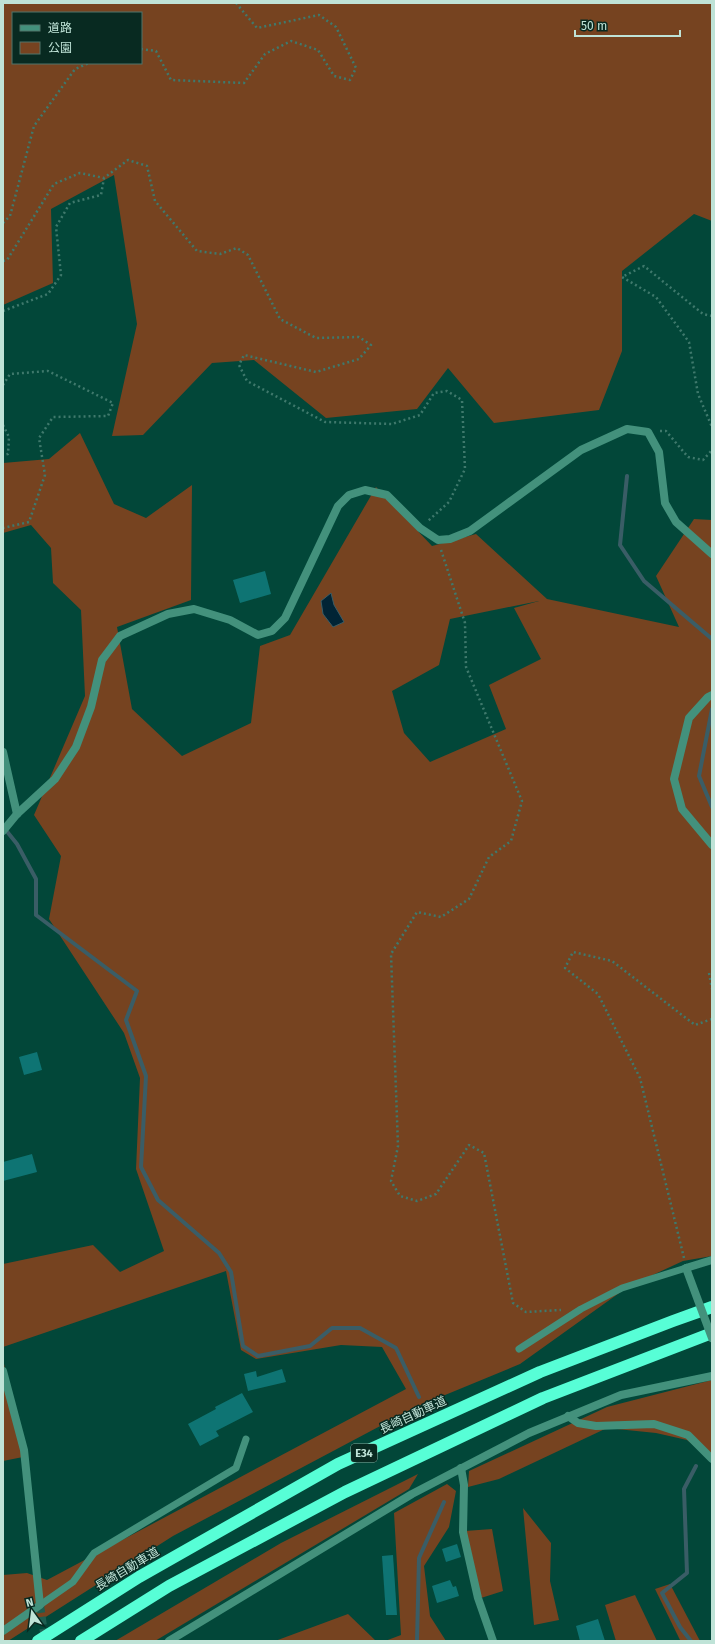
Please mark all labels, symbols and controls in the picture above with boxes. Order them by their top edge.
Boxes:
legend [12,12,142,64]
scale bar [575,12,680,38]
text: 50 m [581,19,607,33]
text: 道路 [48,21,72,35]
text: 公園 [48,41,72,55]
street label: 長崎自動車道 [377,1393,449,1437]
road number: E34 [351,1444,377,1462]
street label: 長崎自動車道 [93,1544,161,1594]
north arrow [12,1592,52,1632]
text: N [25,1596,35,1610]

